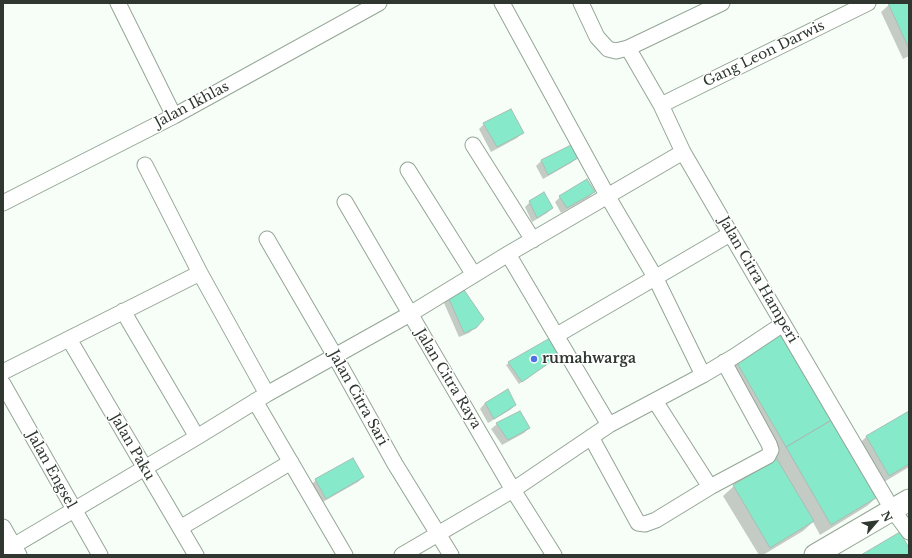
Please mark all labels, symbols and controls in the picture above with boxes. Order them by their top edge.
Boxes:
street label: Gang Leon Darwis [701,17,827,91]
street label: Jalan Ikhlas [152,78,232,132]
street label: Jalan Citra Hamperi [715,214,801,346]
street label: Jalan Citra Raya [412,326,484,432]
street label: Jalan Citra Sari [325,347,391,449]
place label: rumahwarga [542,351,636,367]
marker: rumahwarga [529,354,539,364]
street label: Jalan Paku [106,411,158,483]
street label: Jalan Engsel [23,428,79,512]
north arrow [856,502,896,542]
text: N [878,509,895,524]

